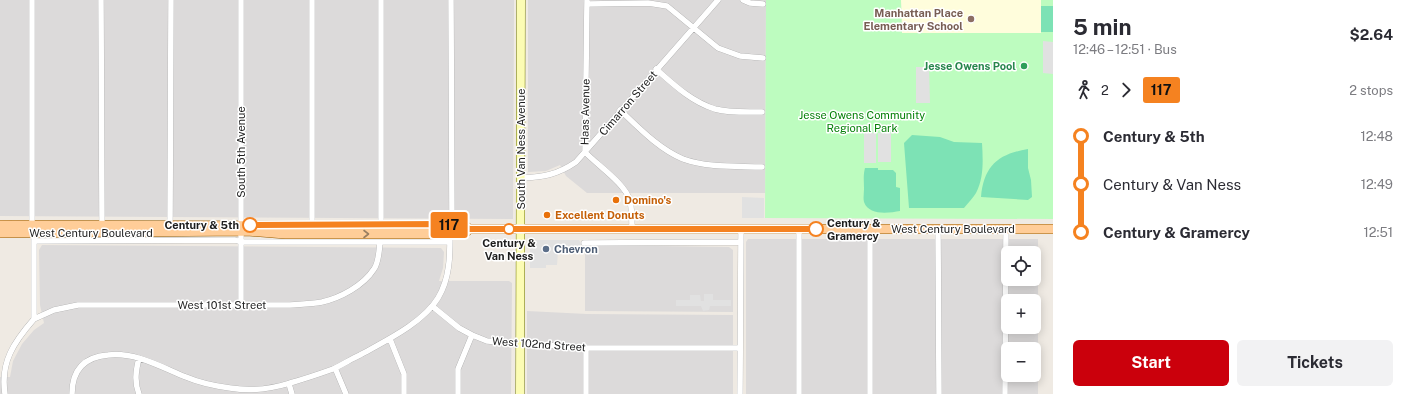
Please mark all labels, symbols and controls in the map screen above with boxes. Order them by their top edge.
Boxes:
place label: Manhattan Place Elementary School [864,7,963,32]
marker: Manhattan Place Elementary School [966,14,976,24]
text: 5 min [1073,14,1132,40]
text: $2.64 [1350,26,1393,43]
text: 12:46 – 12:51 · Bus [1073,42,1177,57]
place label: Jesse Owens Pool [924,60,1016,72]
marker: Jesse Owens Pool [1019,61,1029,71]
street label: Cimarron Street [597,68,659,138]
street label: Haas Avenue [578,79,592,145]
icon: walk [1073,79,1095,101]
icon: forward [1115,79,1137,101]
text: 117 [1151,82,1172,98]
text: 2 [1101,83,1109,98]
text: 2 stops [1349,83,1393,98]
street label: South Van Ness Avenue [515,89,527,209]
street label: South 5th Avenue [235,106,247,198]
park label: Jesse Owens Community Regional Park [799,109,925,134]
text: Century & 5th [1103,128,1205,145]
text: 12:48 [1361,129,1393,144]
text: Century & Van Ness [1103,176,1241,193]
text: 12:49 [1361,177,1393,192]
place label: Domino's [624,194,671,206]
marker: Domino's [611,195,621,205]
place label: Excellent Donuts [555,209,645,221]
marker: Excellent Donuts [542,210,552,220]
line badge: 117 [426,212,472,238]
marker: Century & 5th [242,217,258,233]
text: 117 [439,217,459,233]
place label: Century & Gramercy [827,217,881,242]
place label: Century & 5th [164,219,239,231]
marker: Century & Gramercy [808,221,824,237]
marker: Century & Van Ness [503,223,515,235]
street label: West Century Boulevard [891,223,1015,235]
text: Century & Gramercy [1103,224,1250,241]
text: 12:51 [1363,225,1393,240]
street label: West Century Boulevard [29,227,153,239]
one-way arrow [363,230,369,238]
place label: Century & Van Ness [482,237,536,262]
place label: Chevron [554,243,598,255]
marker: Chevron [541,244,551,254]
map controls [1001,246,1041,382]
button: locate [1001,246,1041,286]
button: + [1001,294,1041,334]
street label: West 101st Street [178,299,266,311]
street label: West 102nd Street [492,335,586,353]
button: Start [1073,340,1229,386]
button: Tickets [1237,340,1393,386]
button: − [1001,342,1041,382]

